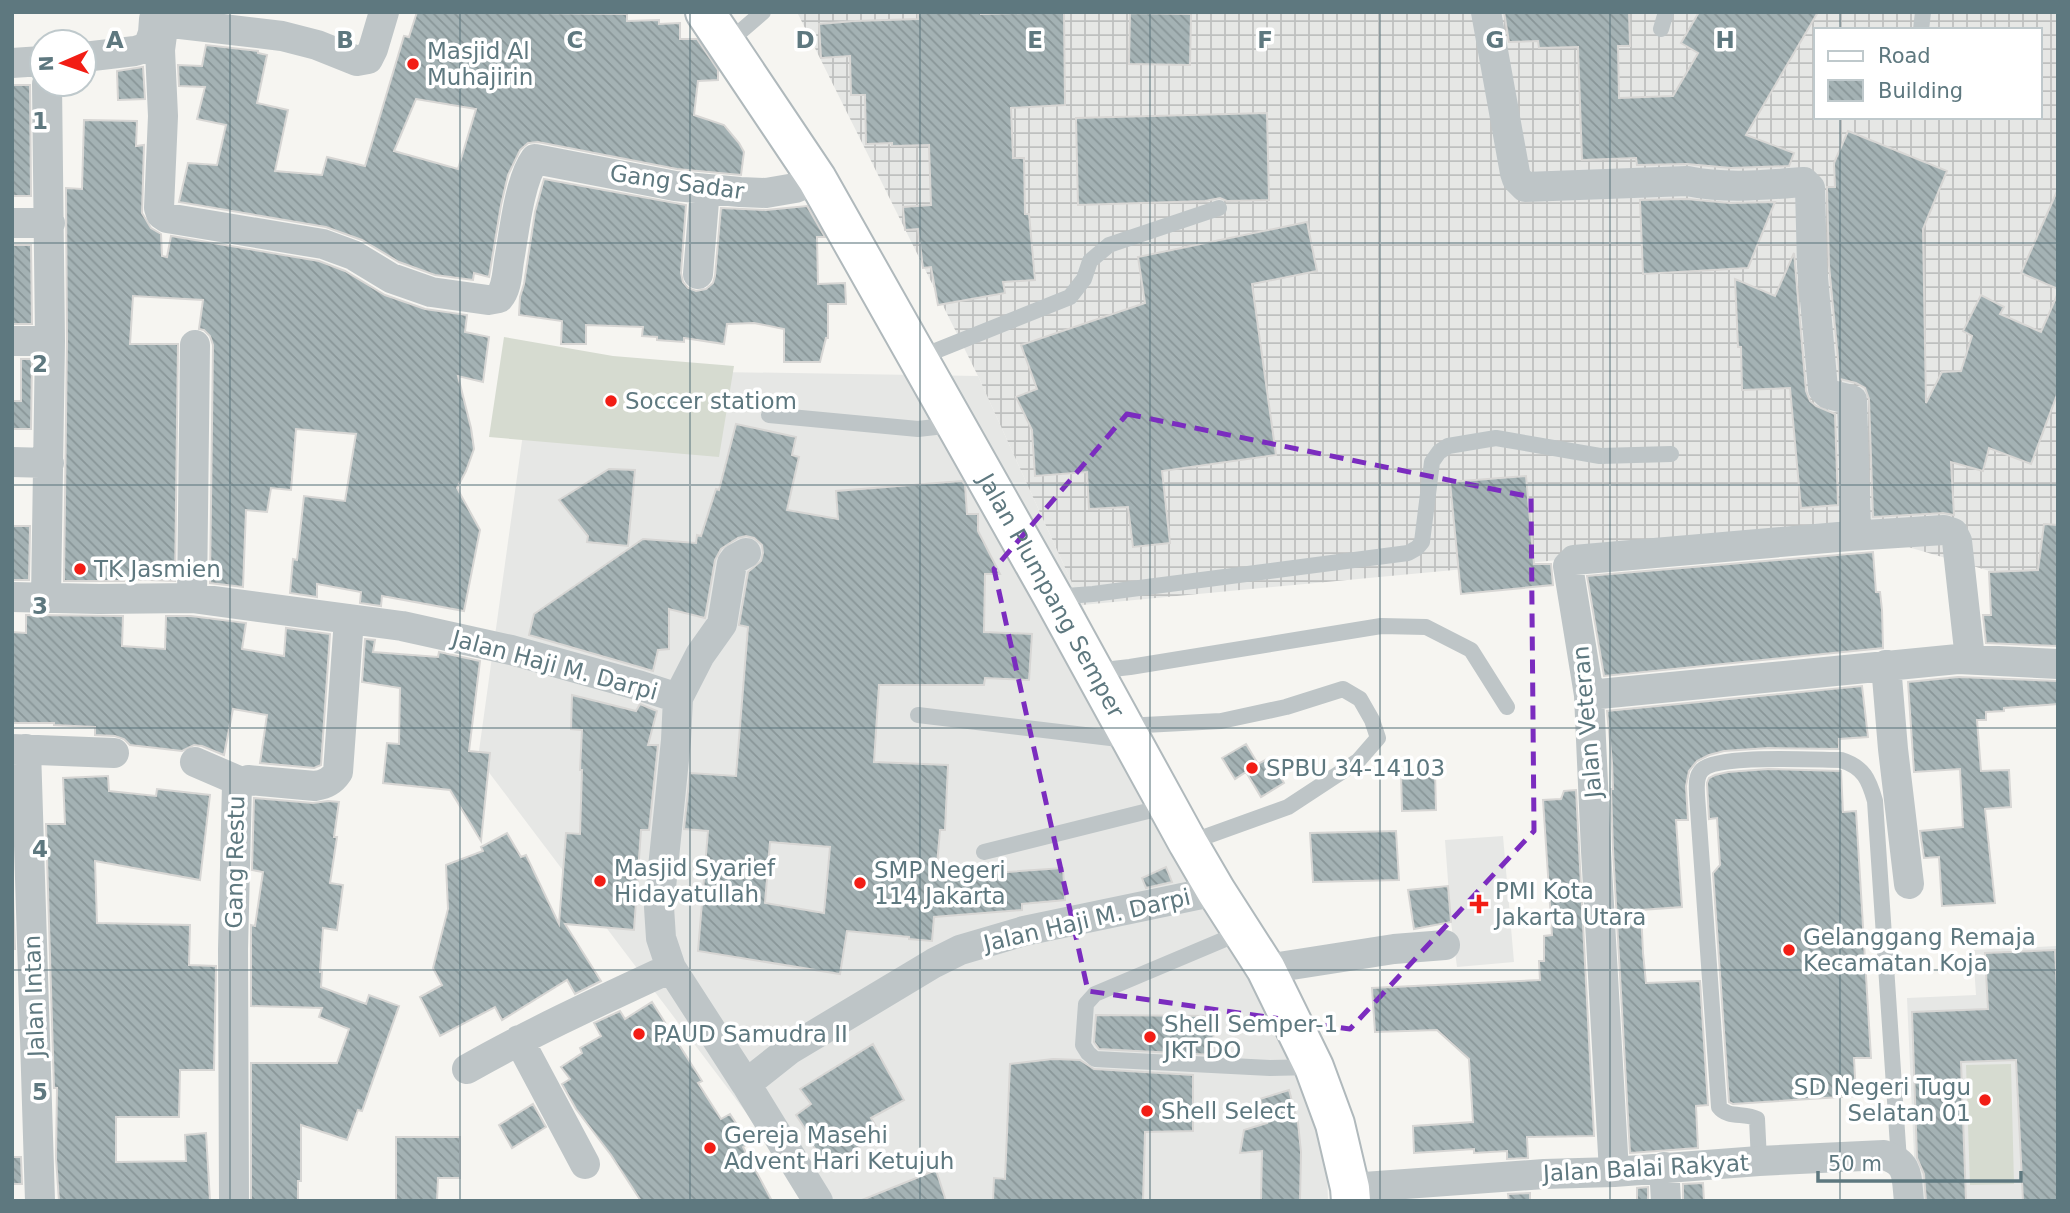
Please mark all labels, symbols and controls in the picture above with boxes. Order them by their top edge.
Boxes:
text: A [106,27,124,53]
text: B [336,27,354,53]
text: C [567,27,583,53]
text: D [795,27,815,53]
text: E [1027,27,1043,53]
text: F [1257,27,1273,53]
text: G [1486,27,1504,53]
text: H [1715,27,1735,53]
north arrow [28,28,98,98]
legend [1814,28,2042,119]
place label: Masjid Al Muhajirin [427,38,533,90]
text: Road [1878,44,1931,68]
text: N [35,55,57,72]
marker: Masjid Al Muhajirin [405,56,421,72]
text: Building [1878,79,1963,103]
text: 1 [32,108,48,134]
street label: Gang Sadar [608,160,746,204]
text: 2 [32,351,48,377]
place label: Soccer statiom [625,388,797,414]
marker: Soccer statiom [603,393,619,409]
street label: Jalan Plumpang Semper [972,467,1130,722]
place label: TK Jasmien [93,556,221,582]
marker: TK Jasmien [72,561,88,577]
text: 3 [32,593,48,619]
street label: Jalan Haji M. Darpi [448,625,660,705]
street label: Jalan Veteran [1567,645,1607,801]
place label: SPBU 34-14103 [1266,755,1445,781]
marker: SPBU 34-14103 [1244,760,1260,776]
street label: Gang Restu [221,795,249,929]
text: 4 [32,836,48,862]
place label: Masjid Syarief Hidayatullah [614,855,776,907]
place label: SMP Negeri 114 Jakarta [874,857,1006,909]
marker: Masjid Syarief Hidayatullah [592,873,608,889]
marker: SMP Negeri 114 Jakarta [852,875,868,891]
place label: PMI Kota Jakarta Utara [1493,878,1646,930]
street label: Jalan Haji M. Darpi [979,884,1193,957]
marker: PMI Kota Jakarta Utara [1469,894,1489,914]
place label: Gelanggang Remaja Kecamatan Koja [1803,924,2036,976]
street label: Jalan Intan [19,934,49,1060]
marker: Gelanggang Remaja Kecamatan Koja [1781,942,1797,958]
place label: Shell Semper-1 JKT DO [1162,1011,1338,1063]
place label: PAUD Samudra II [653,1021,848,1047]
marker: PAUD Samudra II [631,1026,647,1042]
marker: Shell Semper-1 JKT DO [1142,1029,1158,1045]
place label: SD Negeri Tugu Selatan 01 [1794,1074,1971,1126]
text: 5 [32,1079,48,1105]
marker: SD Negeri Tugu Selatan 01 [1977,1092,1993,1108]
place label: Shell Select [1161,1098,1295,1124]
marker: Shell Select [1139,1103,1155,1119]
place label: Gereja Masehi Advent Hari Ketujuh [724,1122,954,1174]
marker: Gereja Masehi Advent Hari Ketujuh [702,1140,718,1156]
scale bar [1818,1140,2021,1184]
street label: Jalan Balai Rakyat [1540,1150,1750,1186]
text: 50 m [1828,1152,1882,1176]

